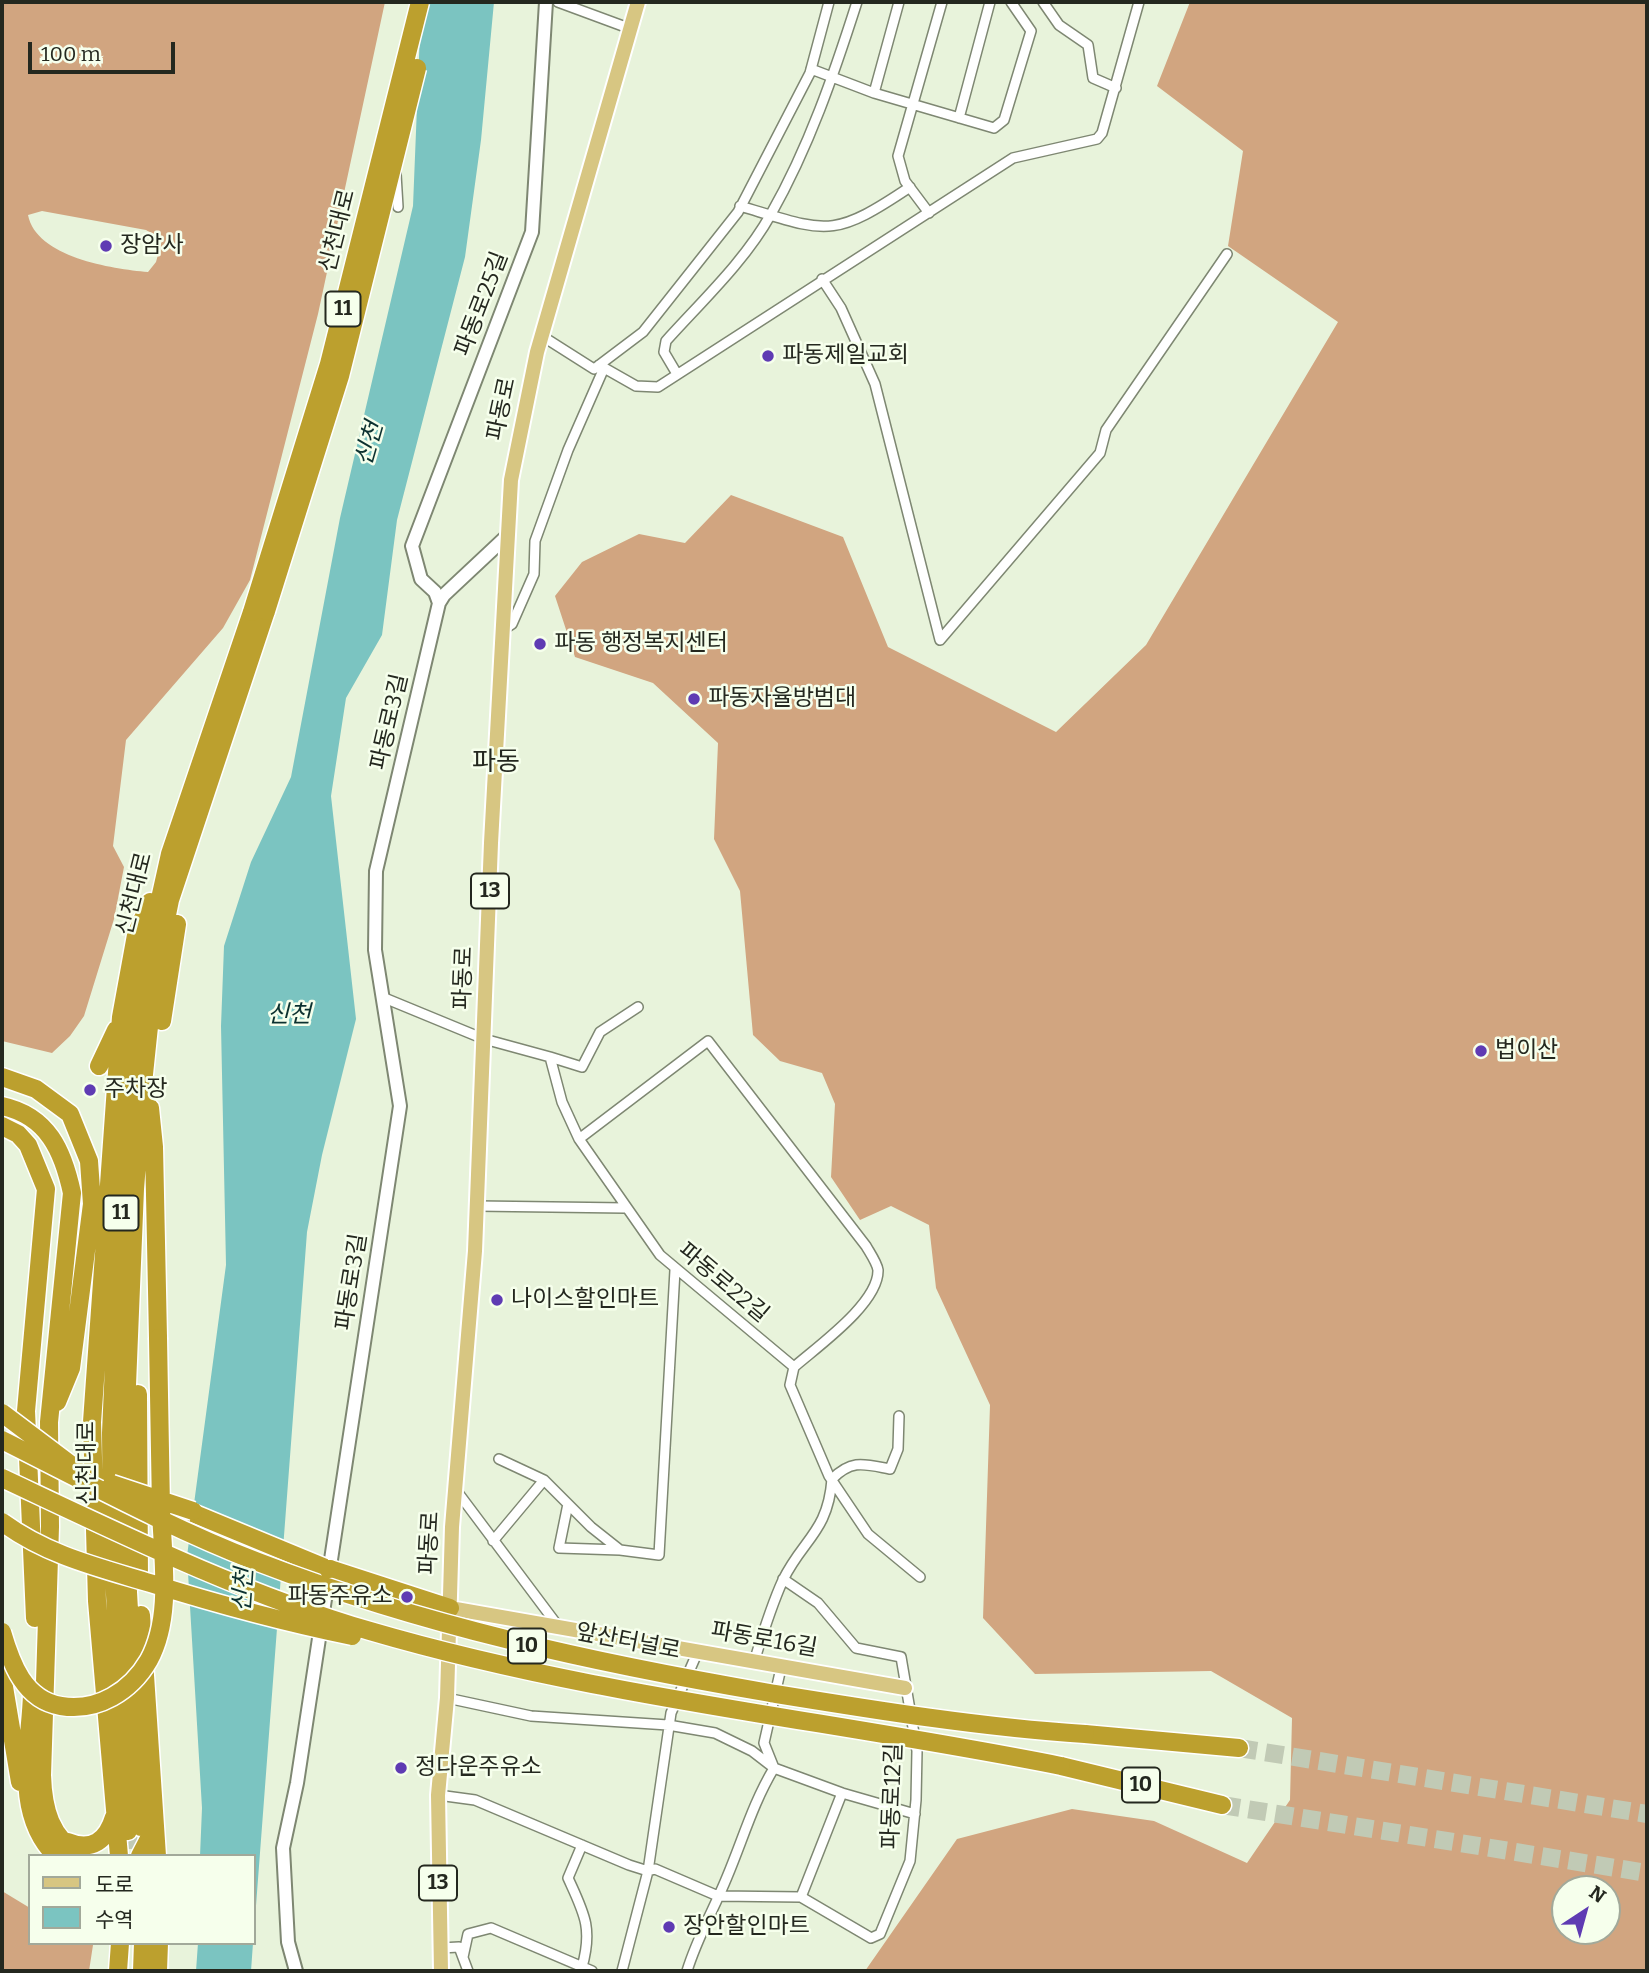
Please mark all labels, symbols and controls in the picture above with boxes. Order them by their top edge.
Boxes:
scale bar [32,28,178,72]
text: 100 m [41,41,101,67]
street label: 신천대로 [314,187,362,275]
place label: 장암사 [120,232,183,260]
marker: 장암사 [98,238,114,254]
street label: 파동로25길 [450,248,514,360]
road number: 11 [326,292,360,326]
place label: 파동제일교회 [782,342,909,370]
marker: 파동제일교회 [760,348,776,364]
street label: 파동로 [482,375,522,443]
water label: 신천 [350,419,390,469]
place label: 파동 행정복지센터 [554,630,728,658]
marker: 파동 행정복지센터 [532,636,548,652]
street label: 파동로3길 [366,671,414,773]
place label: 파동자율방범대 [708,685,856,713]
marker: 파동자율방범대 [686,691,702,707]
district label: 파동 [472,747,520,779]
street label: 신천대로 [111,850,159,938]
road number: 13 [471,874,509,908]
street label: 파동로 [449,946,479,1010]
water label: 신천 [267,1001,311,1029]
place label: 법이산 [1495,1037,1558,1065]
marker: 법이산 [1473,1043,1489,1059]
place label: 주차장 [104,1076,167,1104]
marker: 주차장 [82,1082,98,1098]
road number: 11 [104,1196,138,1230]
street label: 파동로3길 [331,1232,373,1332]
street label: 파동로22길 [672,1237,774,1329]
place label: 나이스할인마트 [511,1286,659,1314]
marker: 나이스할인마트 [489,1292,505,1308]
street label: 신천대로 [74,1421,102,1505]
street label: 파동로 [415,1511,445,1575]
water label: 신천 [228,1567,260,1613]
place label: 파동주유소 [287,1583,393,1611]
marker: 파동주유소 [399,1589,415,1605]
street label: 파동로16길 [709,1617,819,1663]
street label: 앞산터널로 [573,1618,683,1666]
road number: 10 [508,1628,546,1664]
street label: 파동로12길 [877,1742,909,1850]
place label: 정다운주유소 [415,1754,542,1782]
marker: 정다운주유소 [393,1760,409,1776]
road number: 10 [1122,1768,1160,1802]
legend [28,1854,256,1945]
road number: 13 [419,1866,457,1900]
text: 도로 [95,1872,134,1898]
north arrow [1551,1875,1621,1945]
text: N [1585,1881,1610,1908]
text: 수역 [95,1907,134,1933]
place label: 장안할인마트 [683,1913,810,1941]
marker: 장안할인마트 [661,1919,677,1935]

